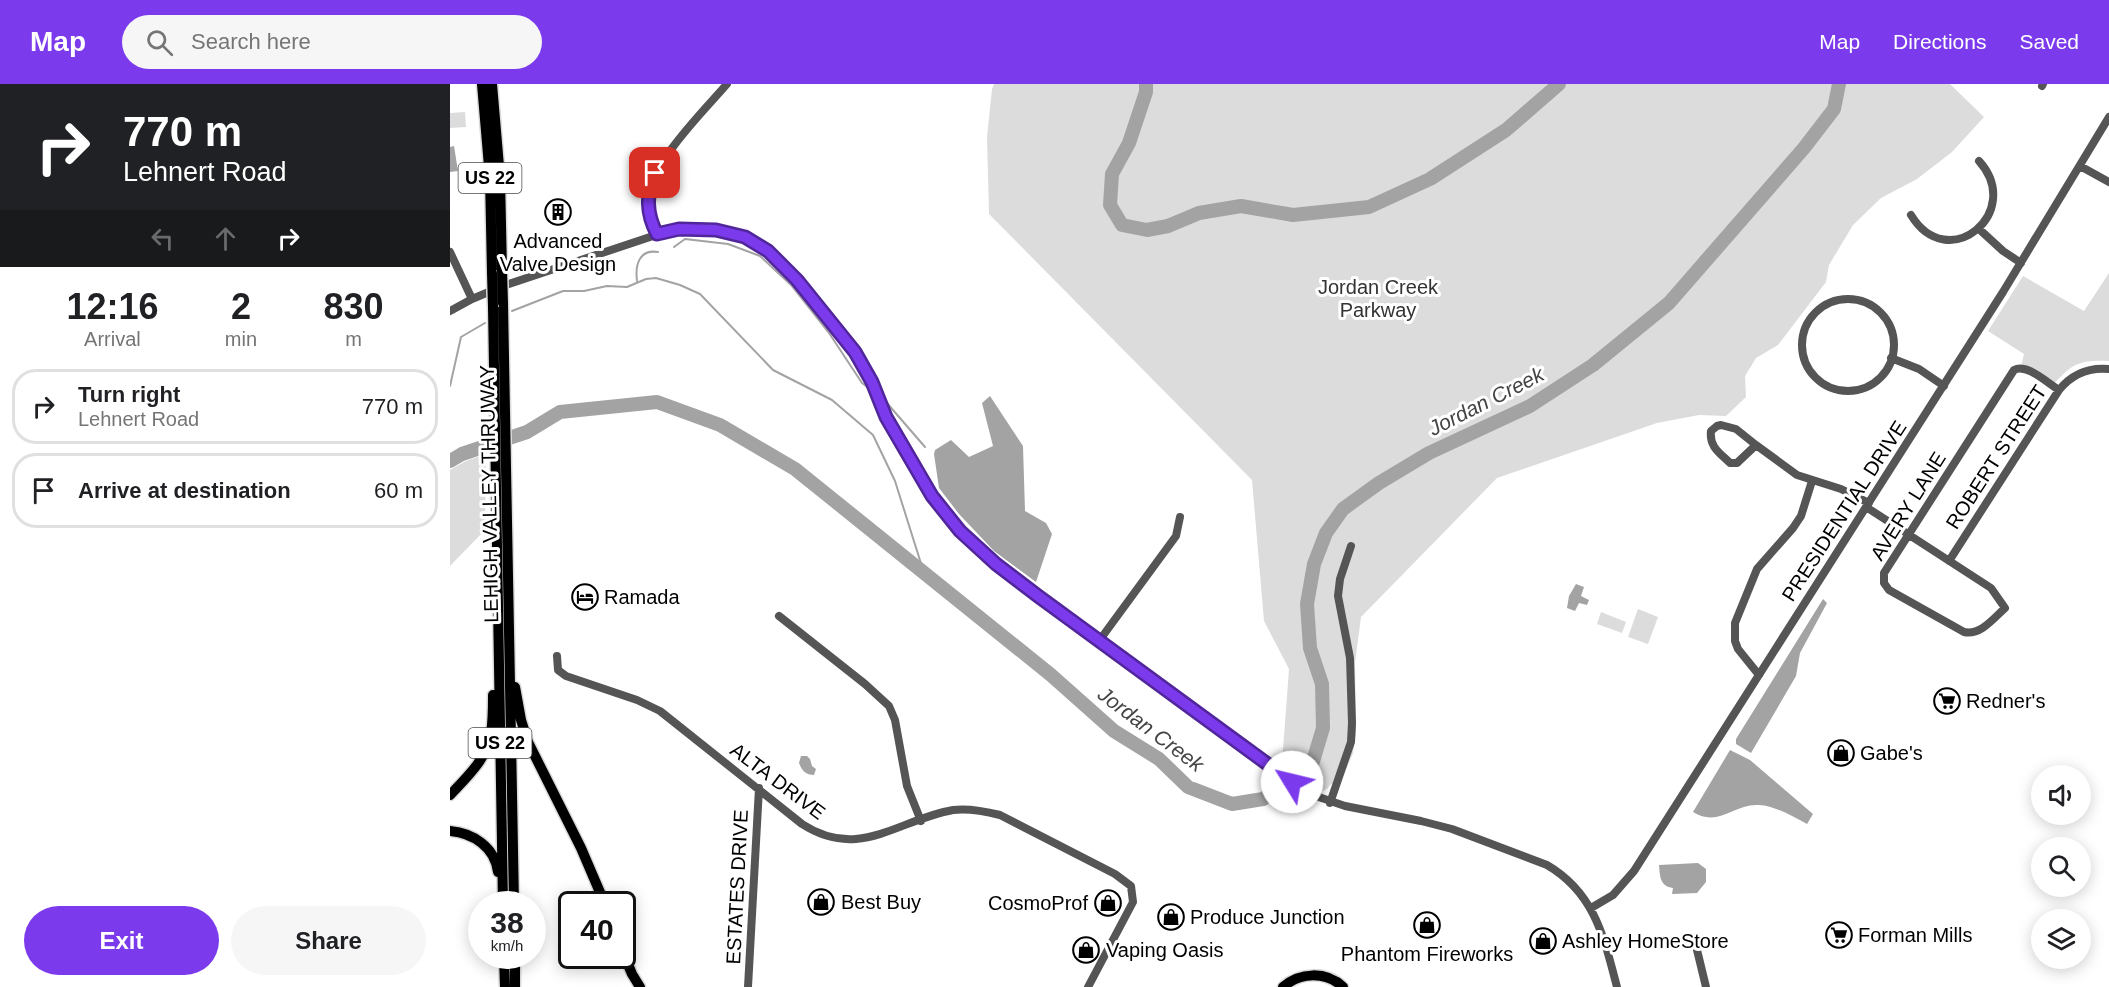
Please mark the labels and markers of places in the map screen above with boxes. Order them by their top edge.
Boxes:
pin [629,147,680,198]
building icon: Advanced Valve Design [543,197,573,227]
place label: Advanced Valve Design [500,230,616,275]
hotel icon: Ramada [570,582,600,612]
place label: Ramada [604,586,680,608]
supermarket icon: Redner's [1932,686,1962,716]
place label: Redner's [1966,690,2045,712]
shop icon: Gabe's [1826,738,1856,768]
place label: Gabe's [1860,742,1923,764]
shop icon: Best Buy [806,887,836,917]
shop icon: CosmoProf [1093,888,1123,918]
place label: Best Buy [841,891,921,913]
place label: CosmoProf [988,892,1088,914]
shop icon: Produce Junction [1156,902,1186,932]
place label: Produce Junction [1190,906,1345,928]
shop icon: Phantom Fireworks [1412,910,1442,940]
supermarket icon: Forman Mills [1824,920,1854,950]
place label: Forman Mills [1858,924,1972,946]
shop icon: Ashley HomeStore [1528,926,1558,956]
place label: Ashley HomeStore [1562,930,1729,952]
shop icon: Vaping Oasis [1071,935,1101,965]
place label: Vaping Oasis [1106,939,1223,961]
place label: Phantom Fireworks [1341,943,1513,965]

